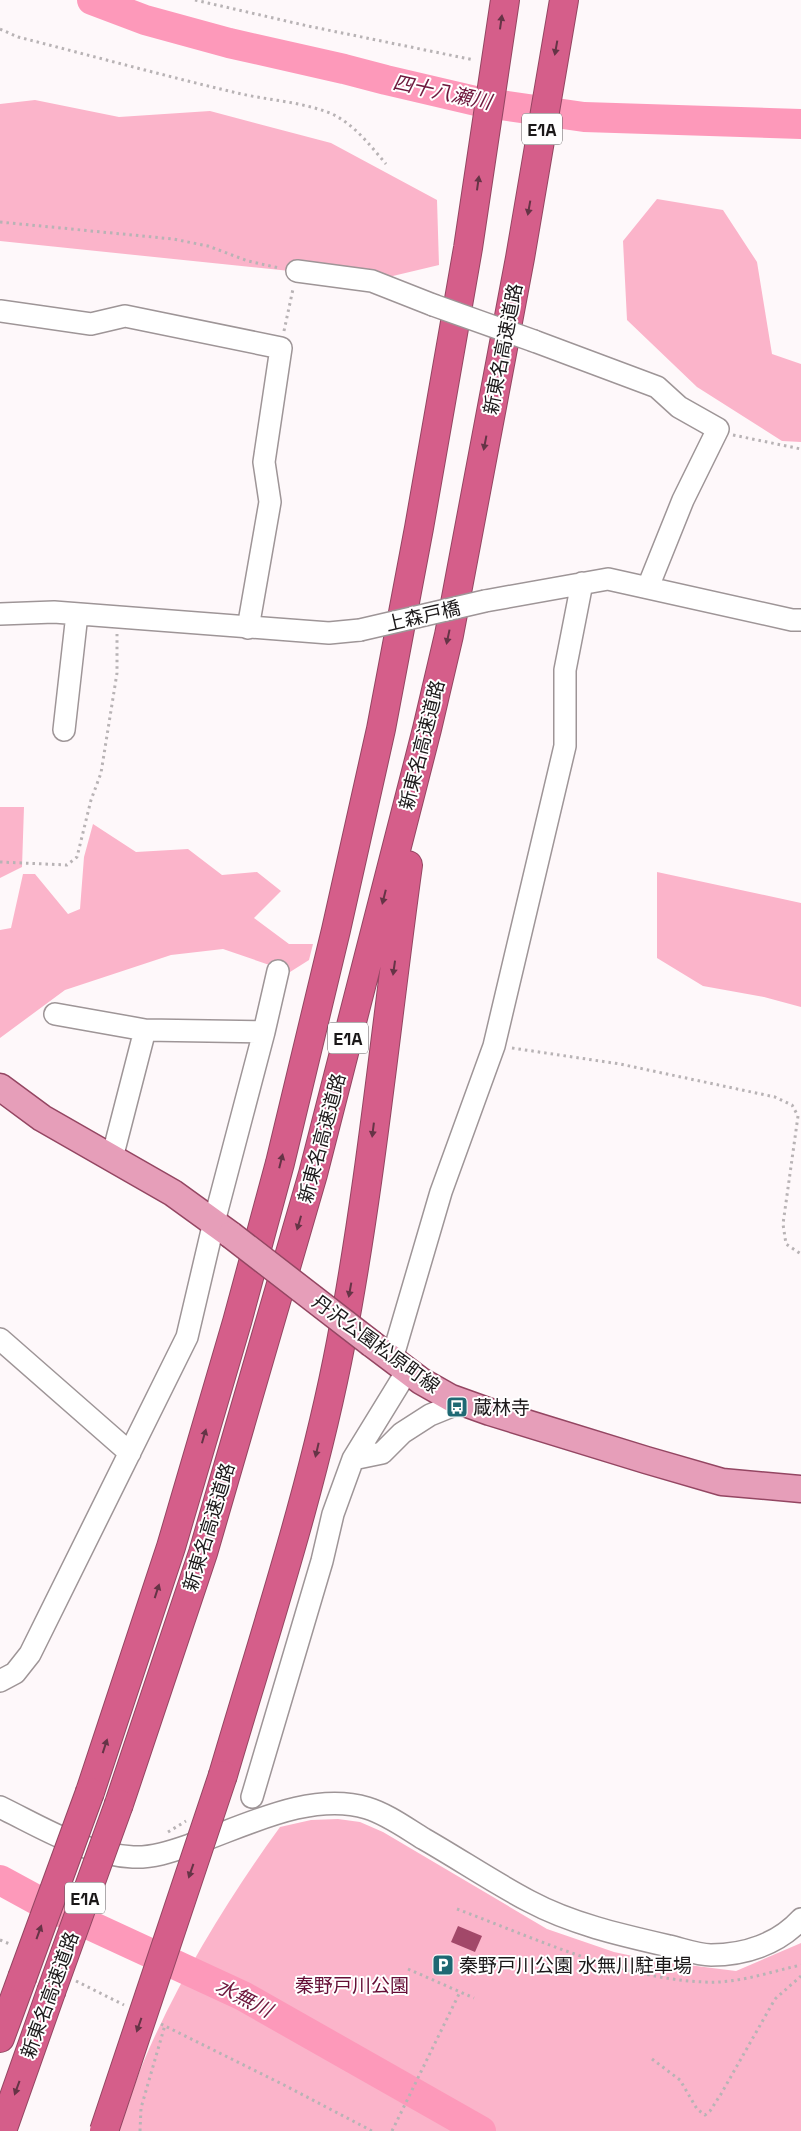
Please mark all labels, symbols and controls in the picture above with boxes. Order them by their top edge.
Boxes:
one-way arrow [498,14,506,30]
one-way arrow [552,40,560,56]
water label: 四十八瀬川 [390,69,496,116]
road number: E1A [522,114,562,144]
one-way arrow [474,175,482,191]
one-way arrow [524,201,532,217]
street label: 新東名高速道路 [478,281,528,417]
one-way arrow [481,436,489,451]
street label: 上森戸橋 [383,595,463,637]
one-way arrow [444,630,452,645]
street label: 新東名高速道路 [394,677,450,813]
one-way arrow [380,889,388,904]
one-way arrow [390,961,398,977]
road number: E1A [328,1022,368,1054]
street label: 新東名高速道路 [293,1071,351,1205]
one-way arrow [369,1122,377,1138]
one-way arrow [277,1154,285,1169]
one-way arrow [294,1216,302,1231]
one-way arrow [346,1283,354,1298]
street label: 丹沢公園松原町線 [307,1289,445,1399]
bus stop icon: 蔵林寺 [445,1395,469,1419]
place label: 蔵林寺 [473,1395,530,1420]
one-way arrow [200,1428,208,1443]
one-way arrow [313,1442,321,1457]
street label: 新東名高速道路 [178,1460,240,1594]
one-way arrow [153,1584,161,1599]
one-way arrow [102,1738,110,1753]
one-way arrow [187,1864,195,1879]
road number: E1A [65,1882,105,1914]
one-way arrow [35,1924,43,1939]
street label: 新東名高速道路 [16,1928,84,2062]
parking icon: 秦野戸川公園 水無川駐車場 [431,1953,455,1977]
place label: 秦野戸川公園 水無川駐車場 [459,1953,692,1978]
water label: 水無川 [211,1973,278,2024]
park label: 秦野戸川公園 [295,1973,409,1998]
one-way arrow [135,2018,143,2033]
one-way arrow [13,2080,20,2095]

